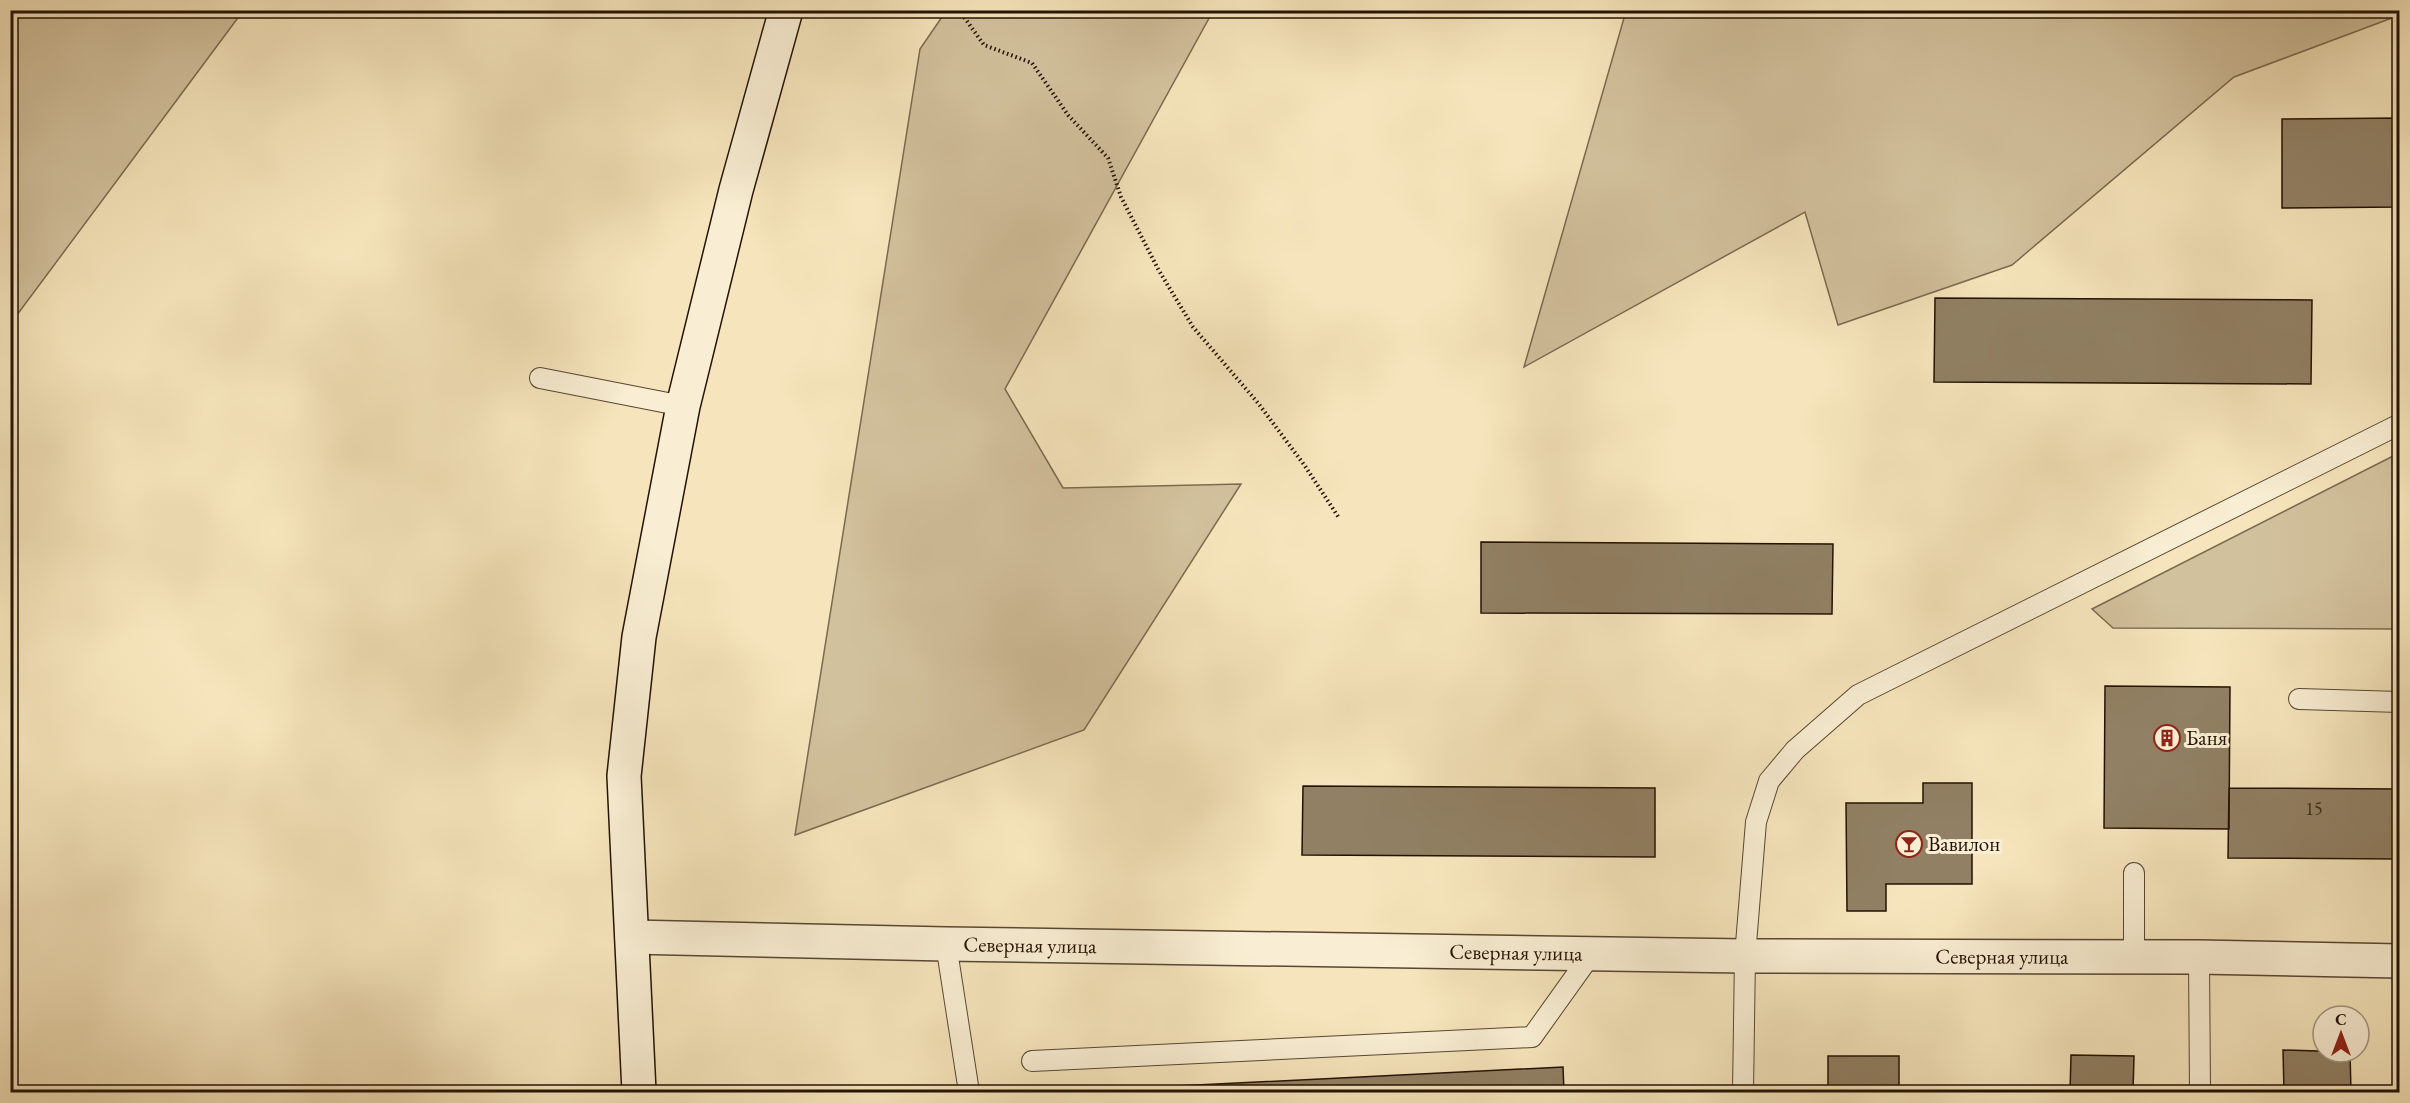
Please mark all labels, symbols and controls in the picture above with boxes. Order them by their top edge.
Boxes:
building icon: Баня [2152,723,2182,753]
place label: Баня [2186,724,2227,751]
house number: 15 [2305,797,2323,820]
bar icon: Вавилон [1894,829,1924,859]
place label: Вавилон [1928,830,2000,857]
street label: Северная улица [963,930,1097,959]
street label: Северная улица [1449,938,1583,967]
street label: Северная улица [1935,942,2069,970]
north arrow [2311,1004,2371,1064]
text: С [2335,1009,2347,1030]

